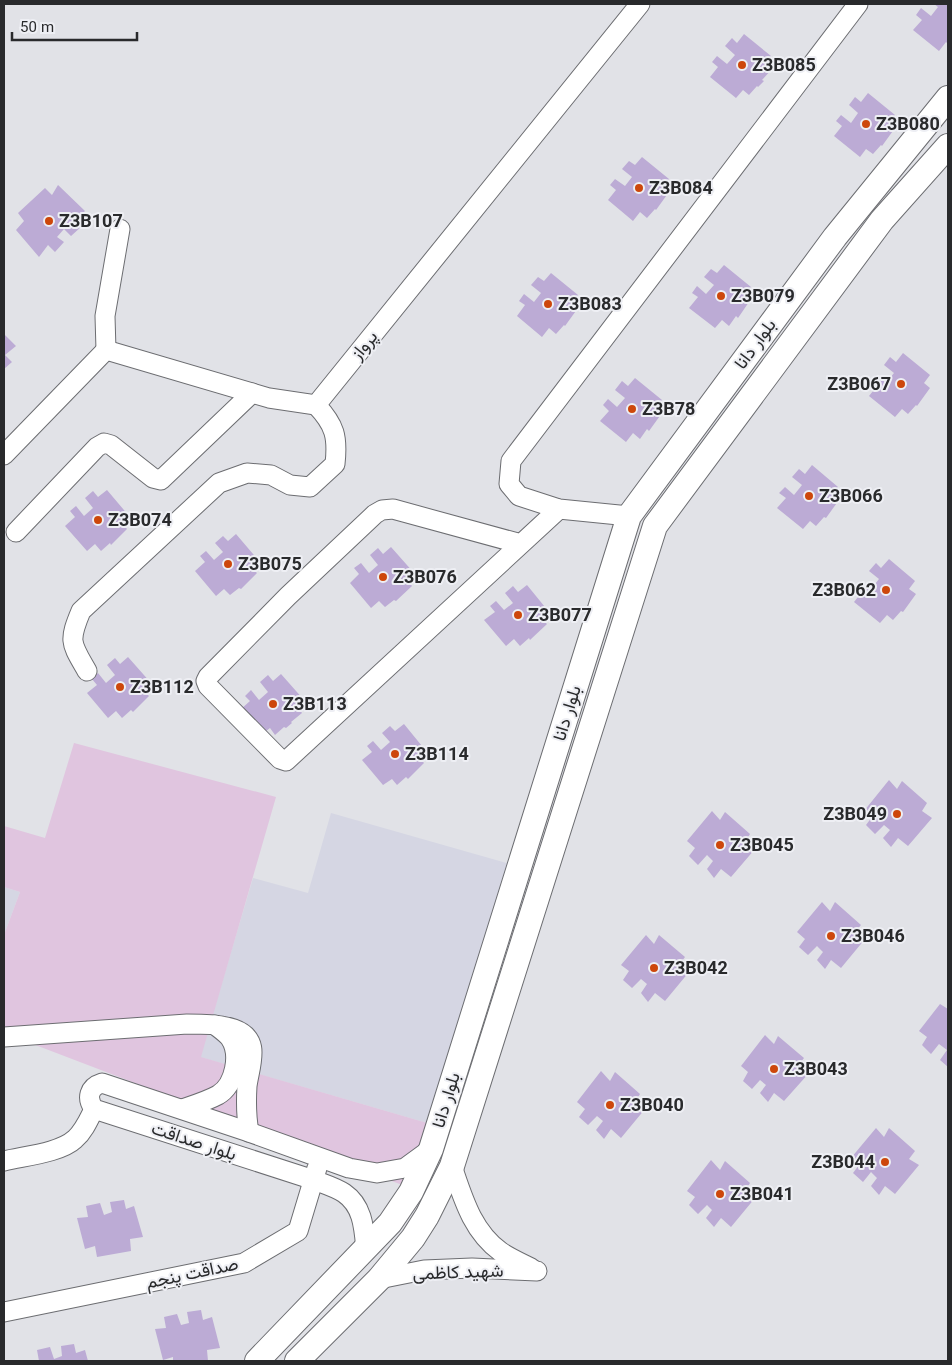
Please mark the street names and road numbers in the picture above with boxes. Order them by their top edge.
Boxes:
street label: بلوار دانا [729,314,785,376]
street label: پرواز [344,325,386,368]
street label: بلوار دانا [547,682,591,745]
street label: بلوار دانا [426,1069,470,1132]
street label: بلوار صداقت [147,1116,240,1170]
street label: صداقت پنجم [144,1251,241,1298]
street label: شهید کاظمی [412,1258,504,1290]

